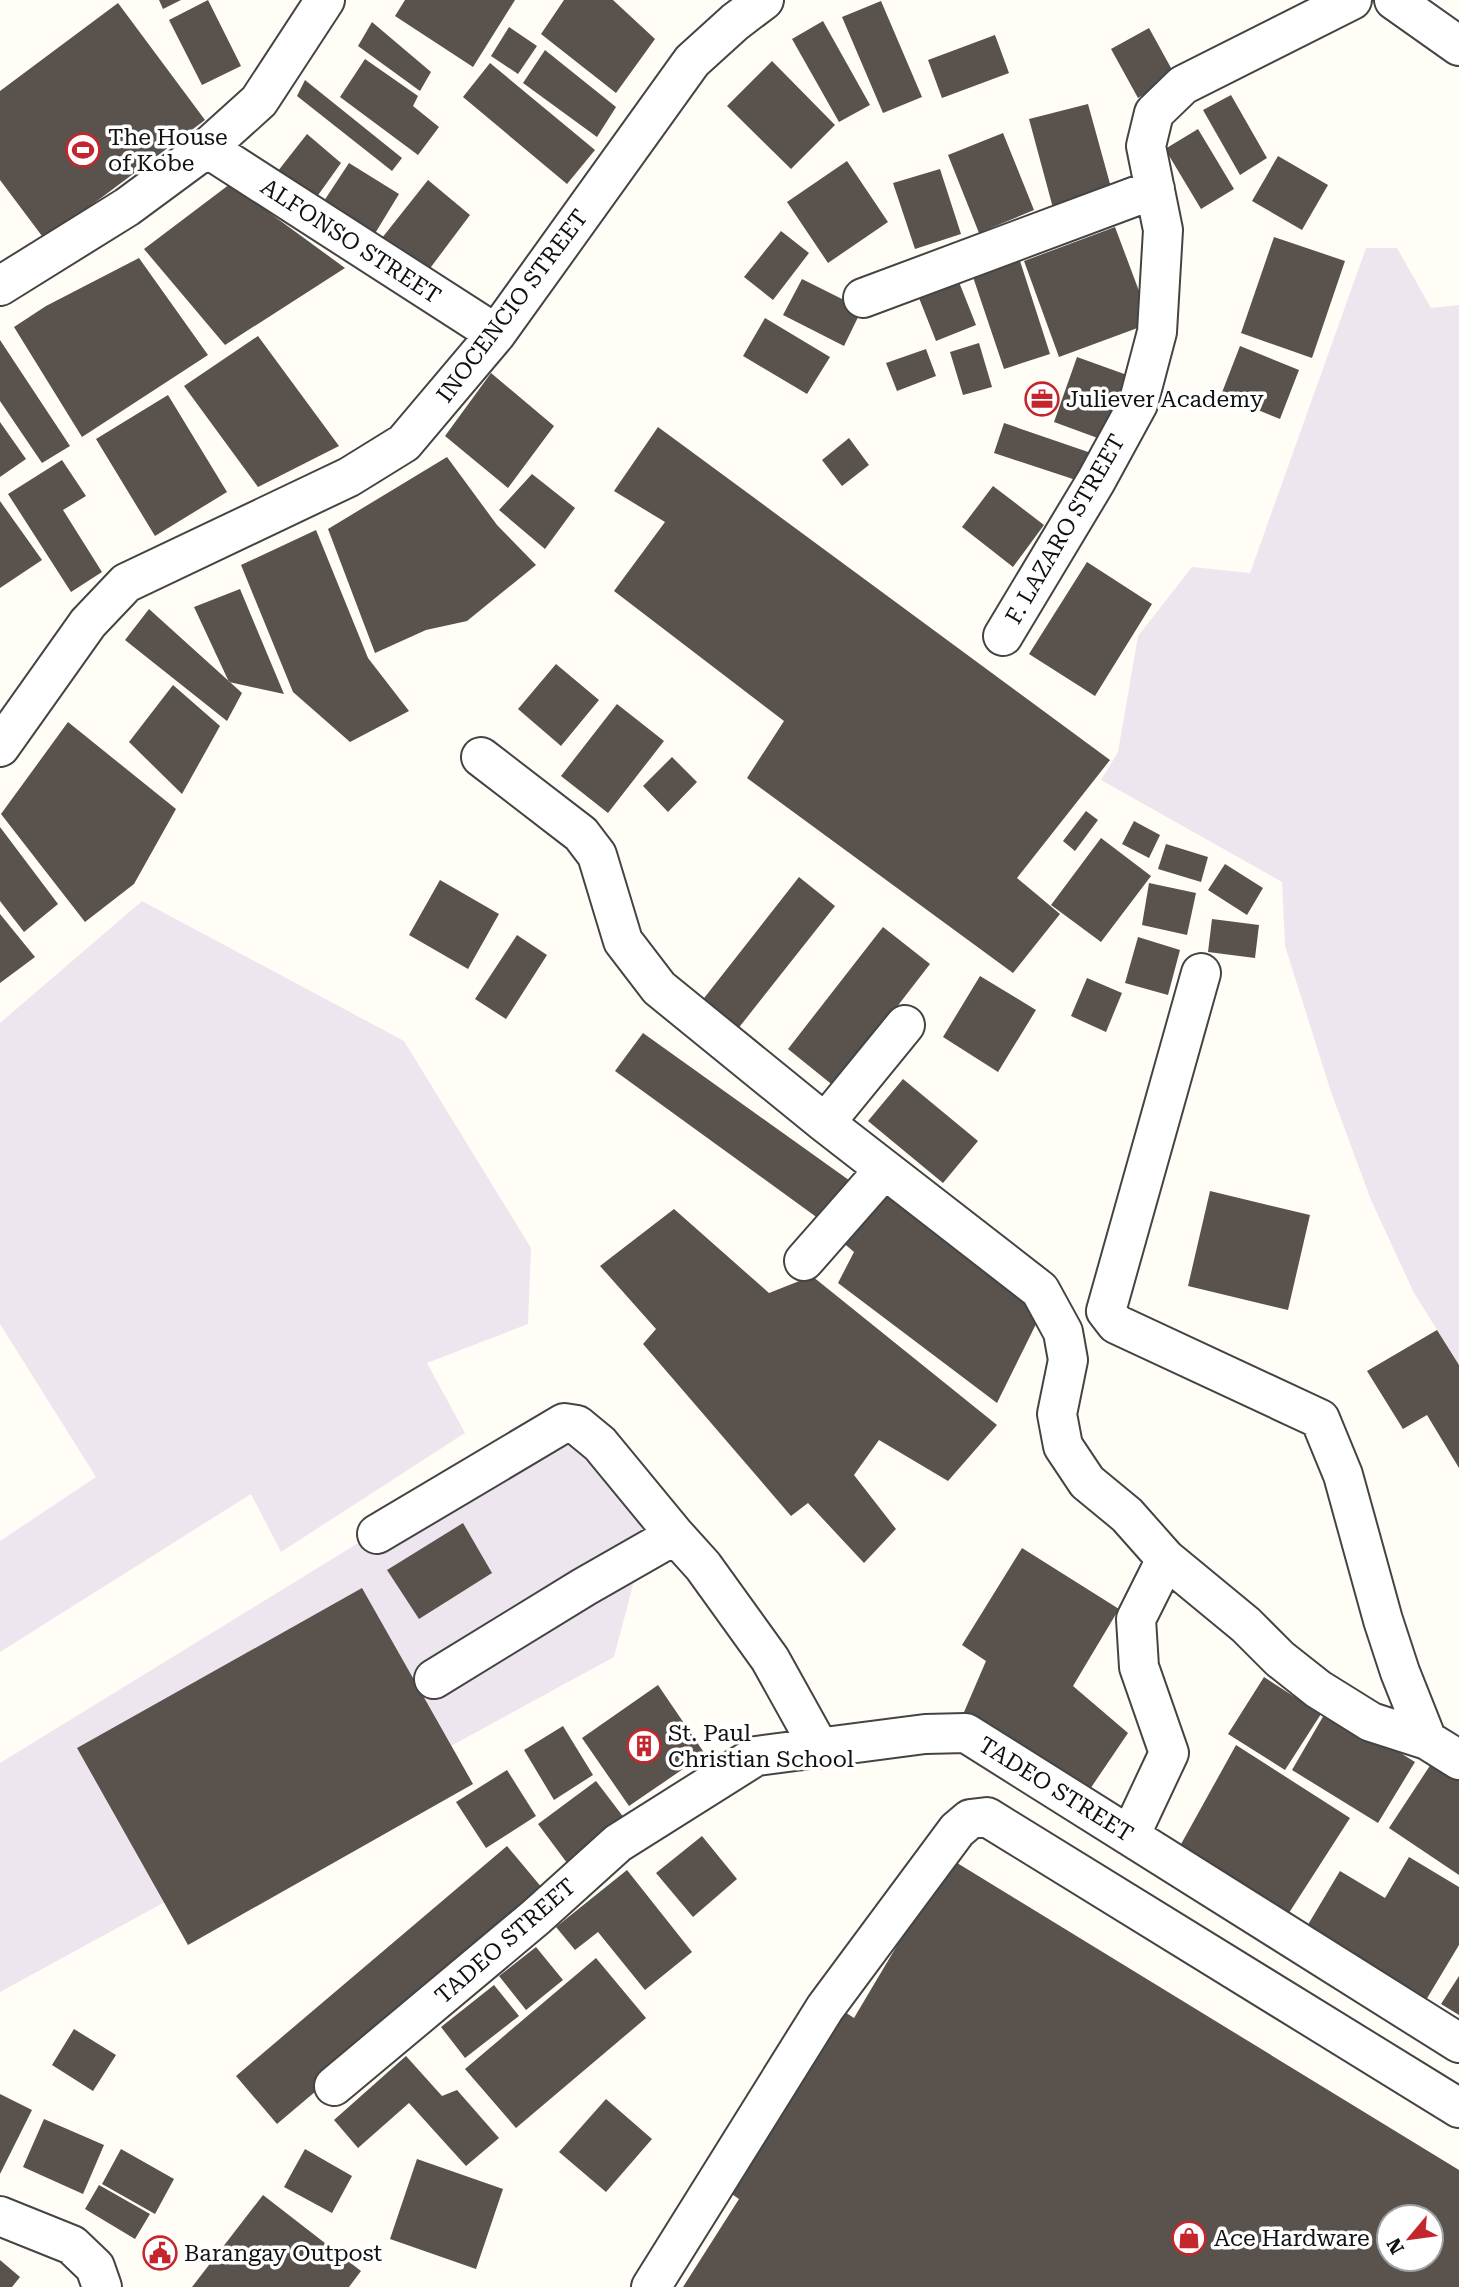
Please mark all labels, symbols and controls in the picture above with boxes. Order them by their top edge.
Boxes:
place label: The House of Kobe [108,124,228,177]
sports icon: The House of Kobe [64,131,102,169]
street label: ALFONSO STREET [256,173,446,310]
street label: INOCENCIO STREET [431,205,594,408]
office icon: Juliever Academy [1023,380,1061,418]
place label: Juliever Academy [1066,386,1264,413]
street label: F. LAZARO STREET [1000,430,1131,629]
place label: St. Paul Christian School [668,1720,854,1773]
building icon: St. Paul Christian School [625,1727,663,1765]
street label: TADEO STREET [974,1731,1138,1848]
street label: TADEO STREET [430,1873,581,2010]
north arrow [1375,2203,1445,2273]
shop icon: Ace Hardware [1170,2219,1208,2257]
place label: Ace Hardware [1214,2225,1370,2252]
public building icon: Barangay Outpost [141,2234,179,2272]
text: N [1382,2234,1409,2258]
place label: Barangay Outpost [184,2240,383,2267]

